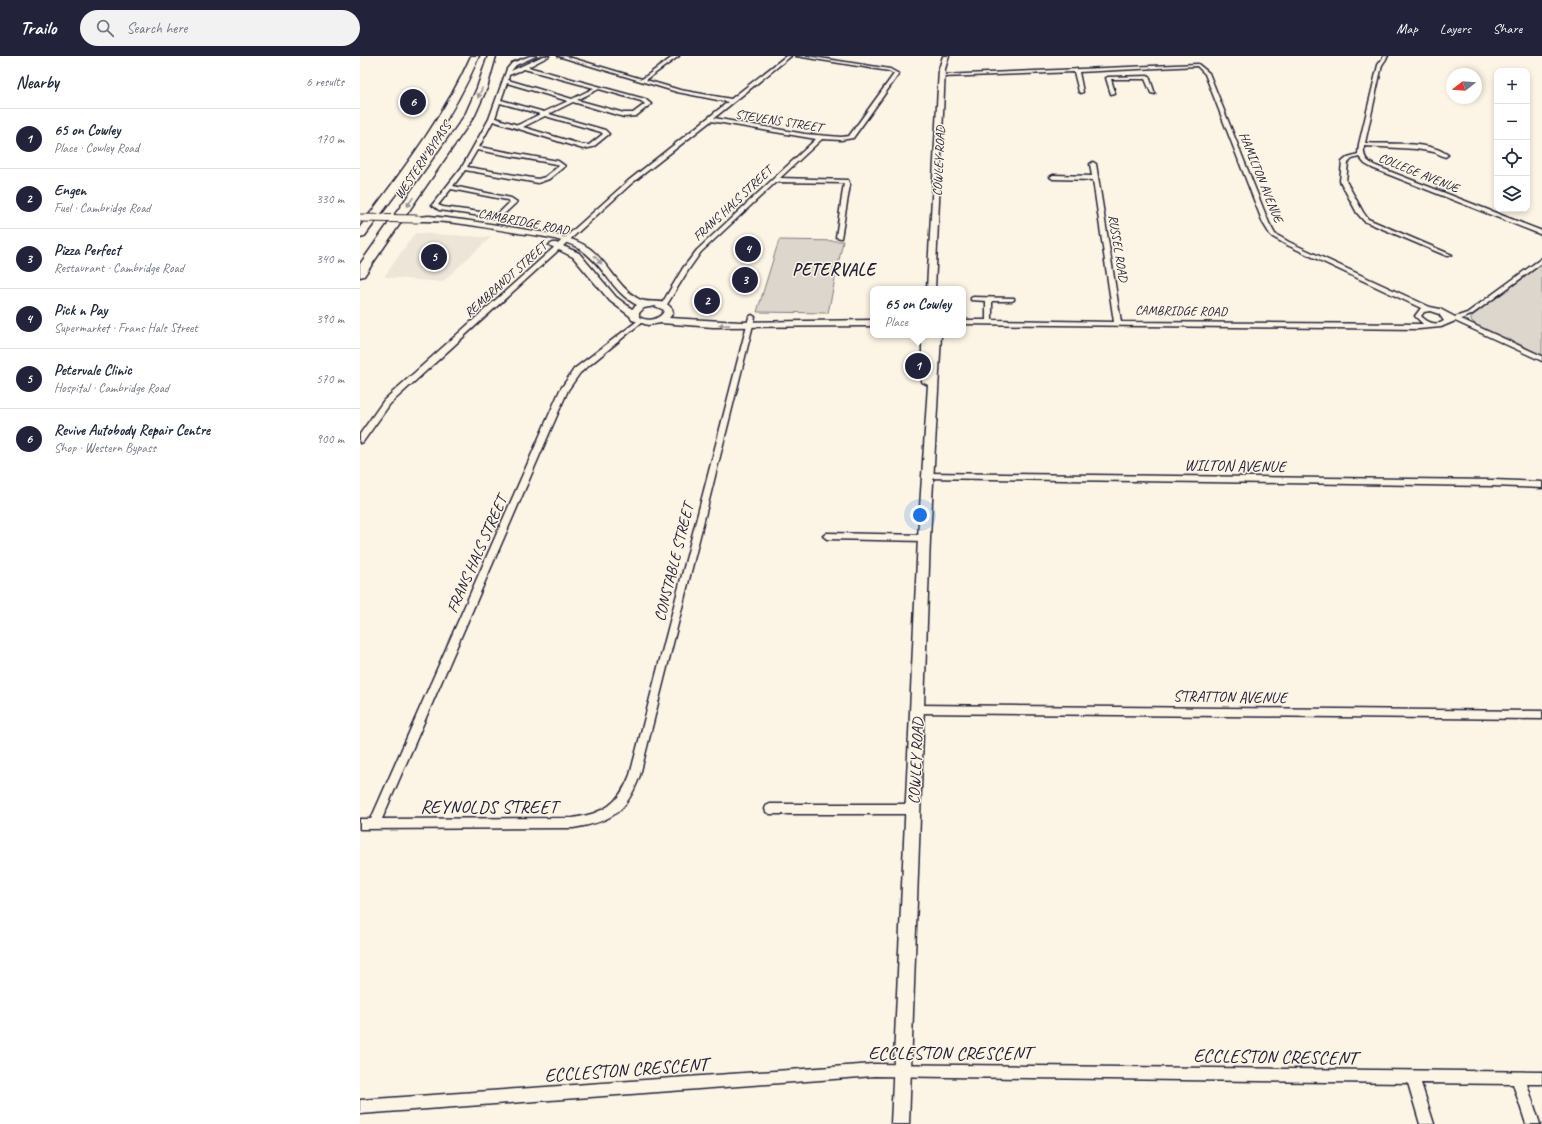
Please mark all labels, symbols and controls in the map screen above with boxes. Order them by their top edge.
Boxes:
search box [80,10,360,46]
text: Trailo [20,16,56,40]
icon: search [94,17,116,39]
text: Search here [126,19,188,38]
text: Map [1396,20,1418,37]
text: Layers [1440,20,1471,37]
text: Share [1493,20,1522,37]
north arrow [1446,68,1482,104]
map controls [1494,68,1530,212]
button: + [1494,68,1530,104]
text: Nearby [16,72,59,93]
text: 6 results [306,74,344,90]
pin: 6 [400,87,426,117]
one-way arrow [477,87,483,99]
button: − [1494,104,1530,140]
street label: STEVENS STREET [734,106,828,136]
street label: WESTERN BYPASS [391,117,456,202]
text: 65 on Cowley [54,121,120,140]
street label: COWLEY ROAD [929,124,949,196]
street label: HAMILTON AVENUE [1236,130,1287,227]
text: 1 [26,131,32,147]
text: 170 m [316,131,344,147]
text: Place · Cowley Road [54,140,139,156]
button: locate [1494,140,1530,176]
street label: COLLEGE AVENUE [1376,150,1463,197]
street label: FRANS HALS STREET [690,161,778,244]
button: layers [1494,176,1530,212]
text: Engen [54,181,86,200]
text: 2 [26,191,32,207]
text: 330 m [316,191,344,207]
one-way arrow [406,197,414,208]
text: Fuel · Cambridge Road [54,200,150,216]
street label: CAMBRIDGE ROAD [477,205,572,239]
street label: RUSSEL ROAD [1105,214,1131,284]
pin: 4 [735,234,761,264]
street label: REMBRANDT STREET [461,237,552,321]
text: Pizza Perfect [54,241,120,260]
pin: 5 [421,242,447,272]
text: 3 [26,251,32,267]
text: 340 m [316,251,344,267]
one-way arrow [593,255,602,266]
district label: PETERVALE [792,259,878,280]
text: Restaurant · Cambridge Road [54,260,184,276]
pin: 3 [732,265,758,295]
pin: 2 [694,286,720,316]
popup [870,286,966,338]
text: 65 on Cowley [885,295,951,314]
text: Pick n Pay [54,301,107,320]
street label: CAMBRIDGE ROAD [1135,302,1229,320]
text: 4 [26,311,32,327]
text: 390 m [316,311,344,327]
text: Place [885,314,908,330]
text: Supermarket · Frans Hals Street [54,320,198,336]
one-way arrow [717,322,730,328]
pin: 1 [905,351,931,381]
text: Petervale Clinic [54,361,132,380]
text: 5 [26,371,32,387]
text: 570 m [316,371,344,387]
text: Hospital · Cambridge Road [54,380,169,396]
text: Revive Autobody Repair Centre [54,421,210,440]
text: 6 [26,431,32,447]
text: 900 m [316,431,344,447]
text: Shop · Western Bypass [54,440,156,456]
street label: WILTON AVENUE [1184,455,1288,477]
street label: FRANS HALS STREET [442,490,513,616]
street label: CONSTABLE STREET [650,498,699,623]
your location [910,505,930,525]
street label: STRATTON AVENUE [1173,686,1289,708]
street label: COWLEY ROAD [904,716,928,805]
street label: REYNOLDS STREET [420,795,562,819]
street label: ECCLESTON CRESCENT [868,1041,1037,1065]
street label: ECCLESTON CRESCENT [1193,1044,1362,1071]
street label: ECCLESTON CRESCENT [544,1052,714,1088]

